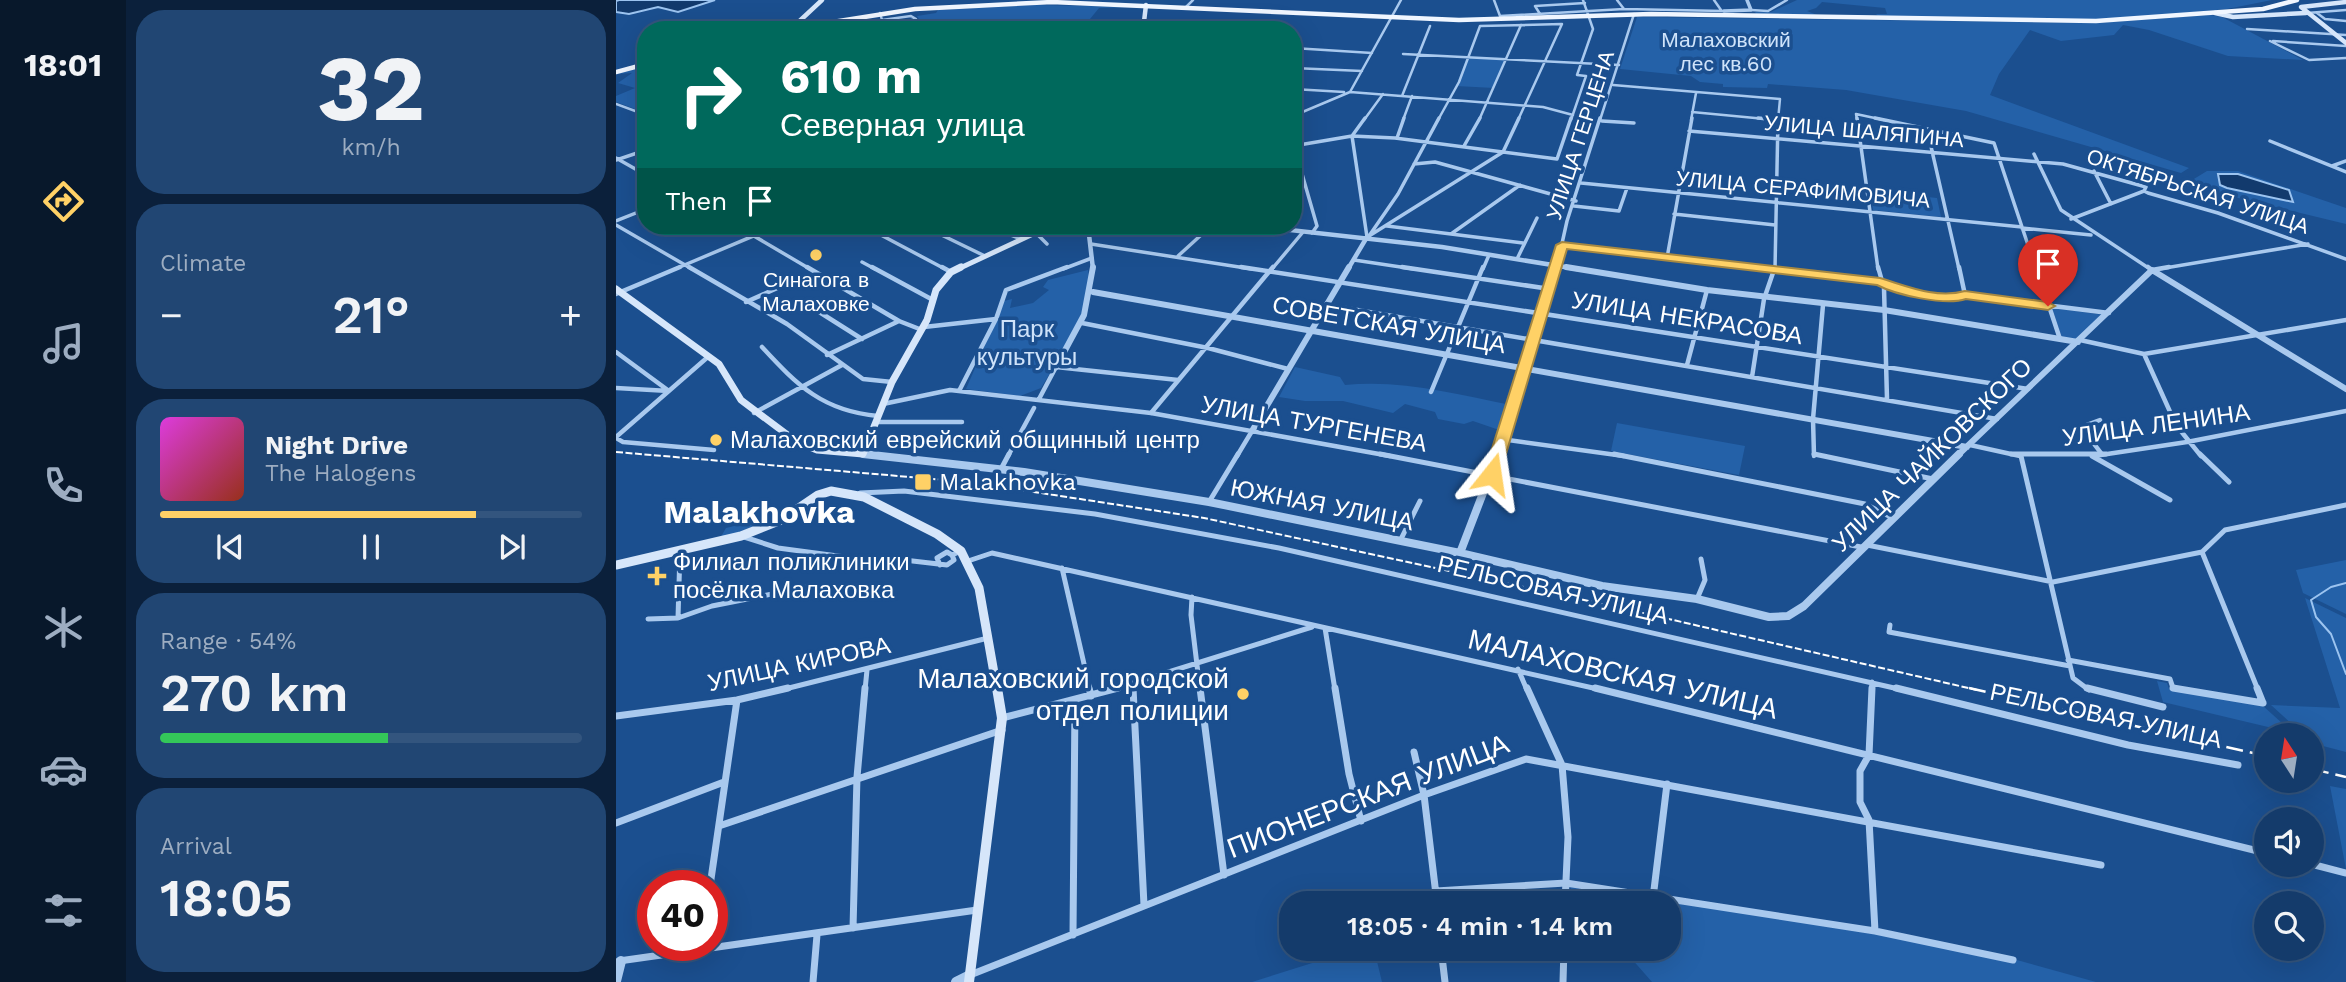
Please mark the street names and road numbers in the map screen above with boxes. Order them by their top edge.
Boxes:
street label: УЛИЦА ГЕРЦЕНА [1541,47,1619,223]
street label: УЛИЦА ШАЛЯПИНА [1763,110,1965,152]
street label: ОКТЯБРЬСКАЯ УЛИЦА [2084,143,2312,239]
street label: УЛИЦА СЕРАФИМОВИЧА [1675,165,1931,213]
street label: УЛИЦА НЕКРАСОВА [1570,286,1804,350]
street label: СОВЕТСКАЯ УЛИЦА [1270,291,1508,359]
street label: УЛИЦА ЧАЙКОВСКОГО [1827,352,2037,558]
street label: УЛИЦА ТУРГЕНЕВА [1199,390,1429,458]
street label: УЛИЦА ЛЕНИНА [2060,398,2252,452]
street label: ЮЖНАЯ УЛИЦА [1228,474,1416,536]
street label: РЕЛЬСОВАЯ УЛИЦА [1435,550,1671,630]
street label: МАЛАХОВСКАЯ УЛИЦА [1465,622,1781,726]
street label: УЛИЦА КИРОВА [705,631,893,697]
street label: РЕЛЬСОВАЯ УЛИЦА [1987,678,2225,754]
street label: ПИОНЕРСКАЯ УЛИЦА [1223,727,1514,865]

